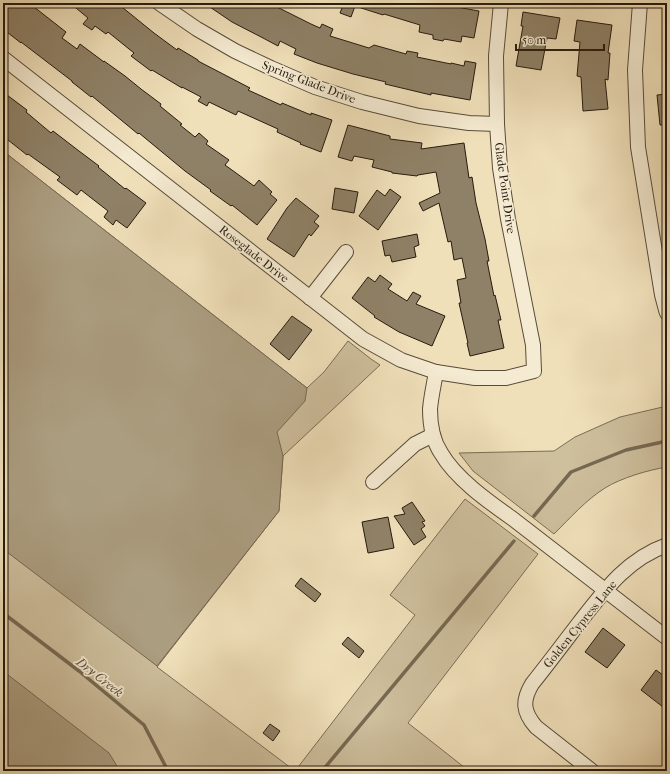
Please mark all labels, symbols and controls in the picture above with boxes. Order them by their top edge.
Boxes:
scale bar [516,26,604,52]
text: 50 m [522,33,546,47]
street label: Spring Glade Drive [260,58,358,106]
street label: Glade Point Drive [492,141,518,235]
street label: Roseglade Drive [216,222,292,286]
street label: Golden Cypress Lane [540,577,620,671]
water label: Dry Creek [73,653,127,700]

